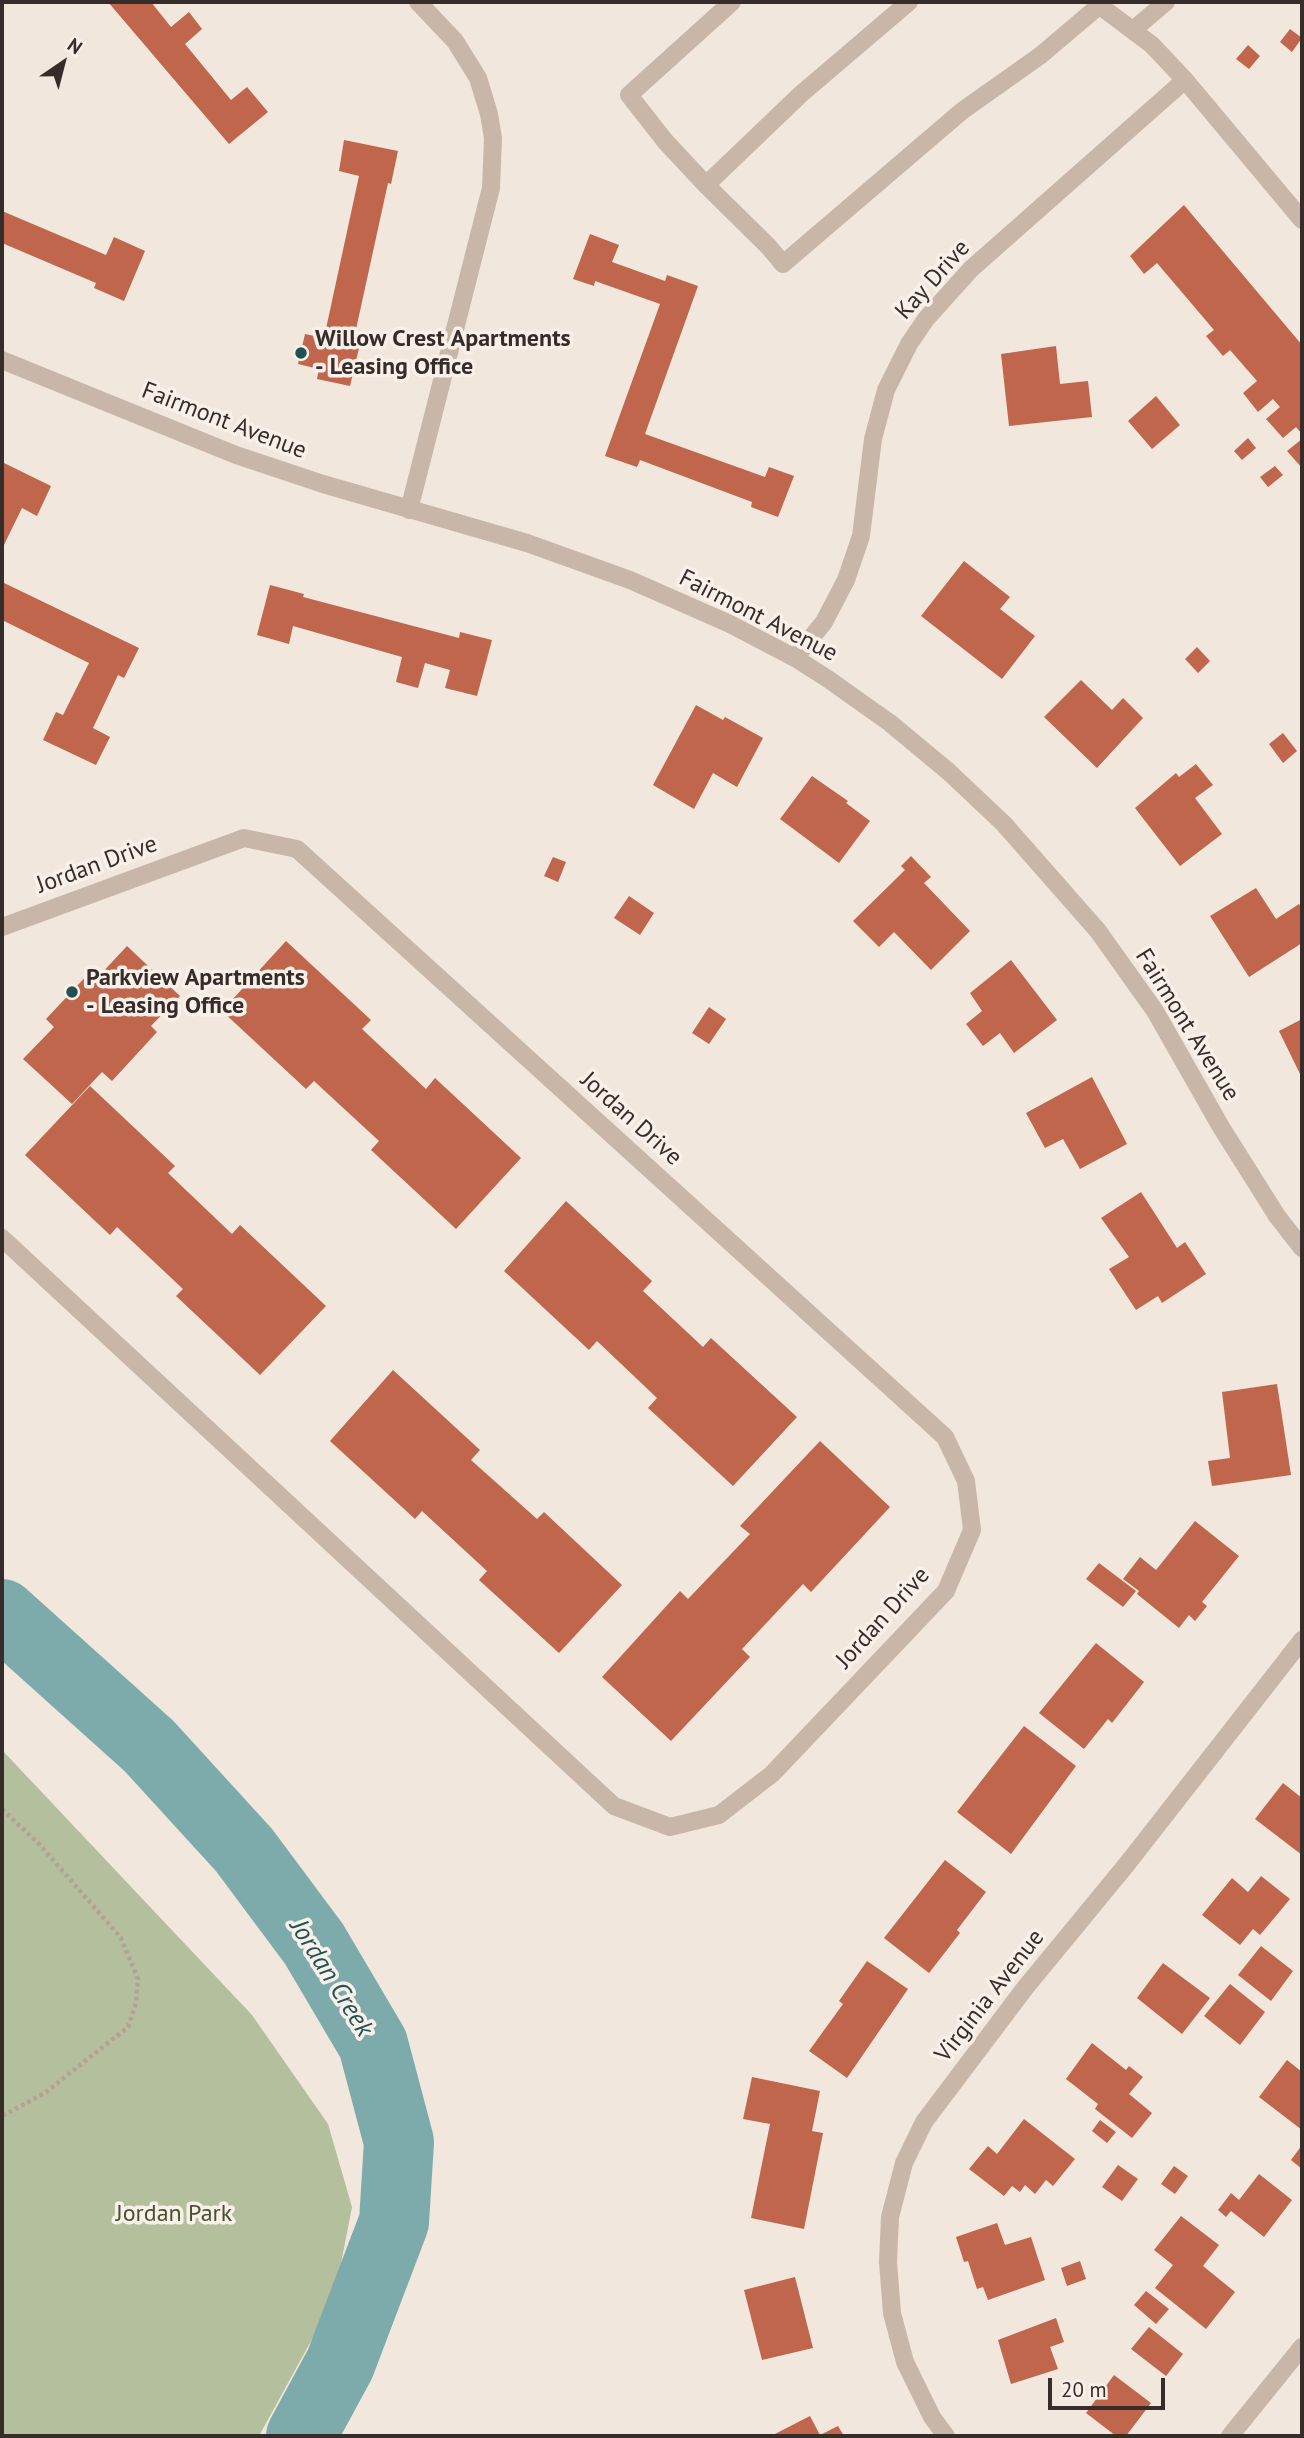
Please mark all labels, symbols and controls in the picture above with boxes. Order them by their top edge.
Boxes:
north arrow [28,28,98,98]
text: N [63,32,87,59]
street label: Kay Drive [890,234,976,326]
place label: Willow Crest Apartments - Leasing Office [315,325,571,381]
marker: Willow Crest Apartments - Leasing Office [293,345,309,361]
street label: Fairmont Avenue [138,376,310,466]
street label: Fairmont Avenue [674,564,842,668]
street label: Jordan Drive [33,830,161,900]
street label: Fairmont Avenue [1129,944,1245,1106]
place label: Parkview Apartments - Leasing Office [86,964,305,1020]
marker: Parkview Apartments - Leasing Office [64,984,80,1000]
street label: Jordan Drive [574,1066,688,1172]
street label: Jordan Drive [830,1561,936,1675]
water label: Jordan Creek [283,1913,379,2043]
street label: Virginia Avenue [929,1924,1051,2068]
park label: Jordan Park [116,2200,232,2228]
scale bar [1052,2364,1169,2408]
text: 20 m [1061,2376,1107,2403]

